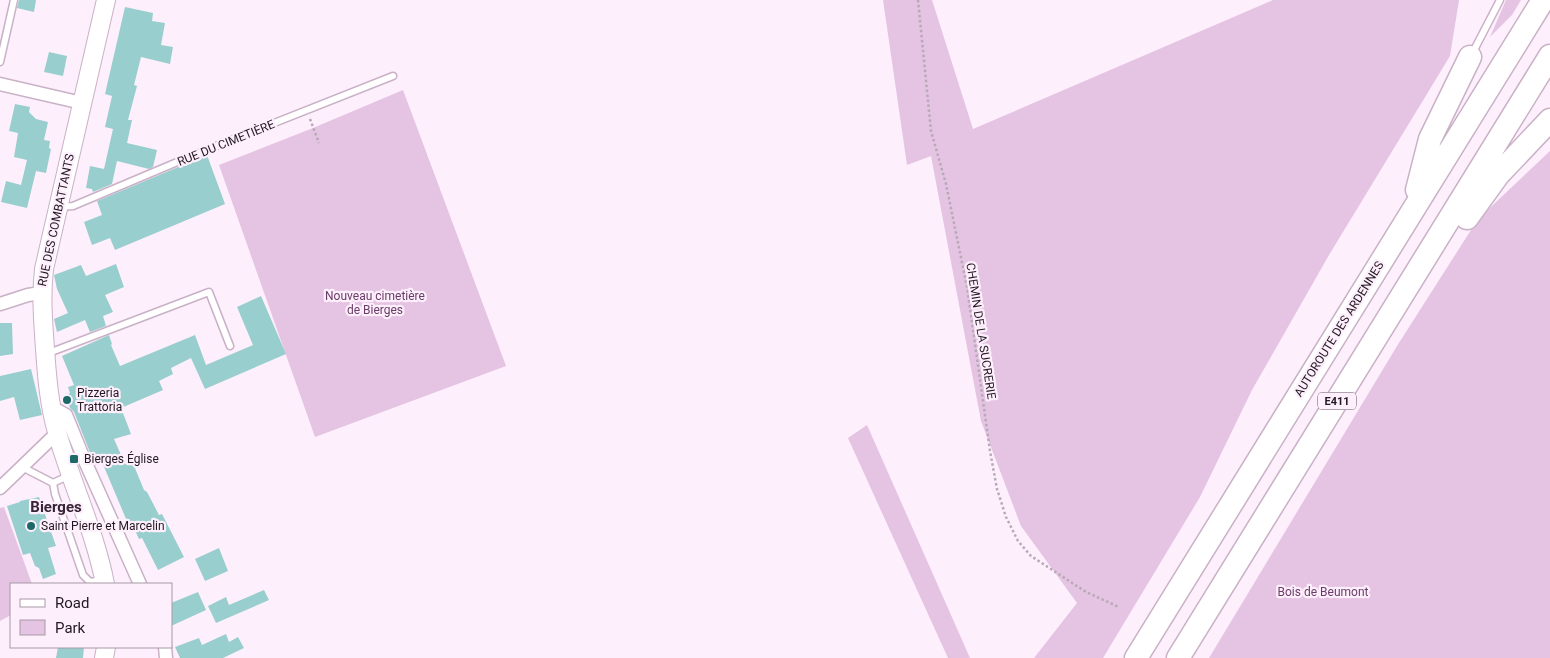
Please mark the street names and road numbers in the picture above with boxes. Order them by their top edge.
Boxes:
street label: RUE DU CIMETIÈRE [175,116,277,169]
street label: RUE DES COMBATTANTS [35,152,77,288]
street label: AUTOROUTE DES ARDENNES [1291,259,1387,399]
street label: CHEMIN DE LA SUCRERIE [963,262,999,400]
road number: E411 [1318,392,1356,410]

